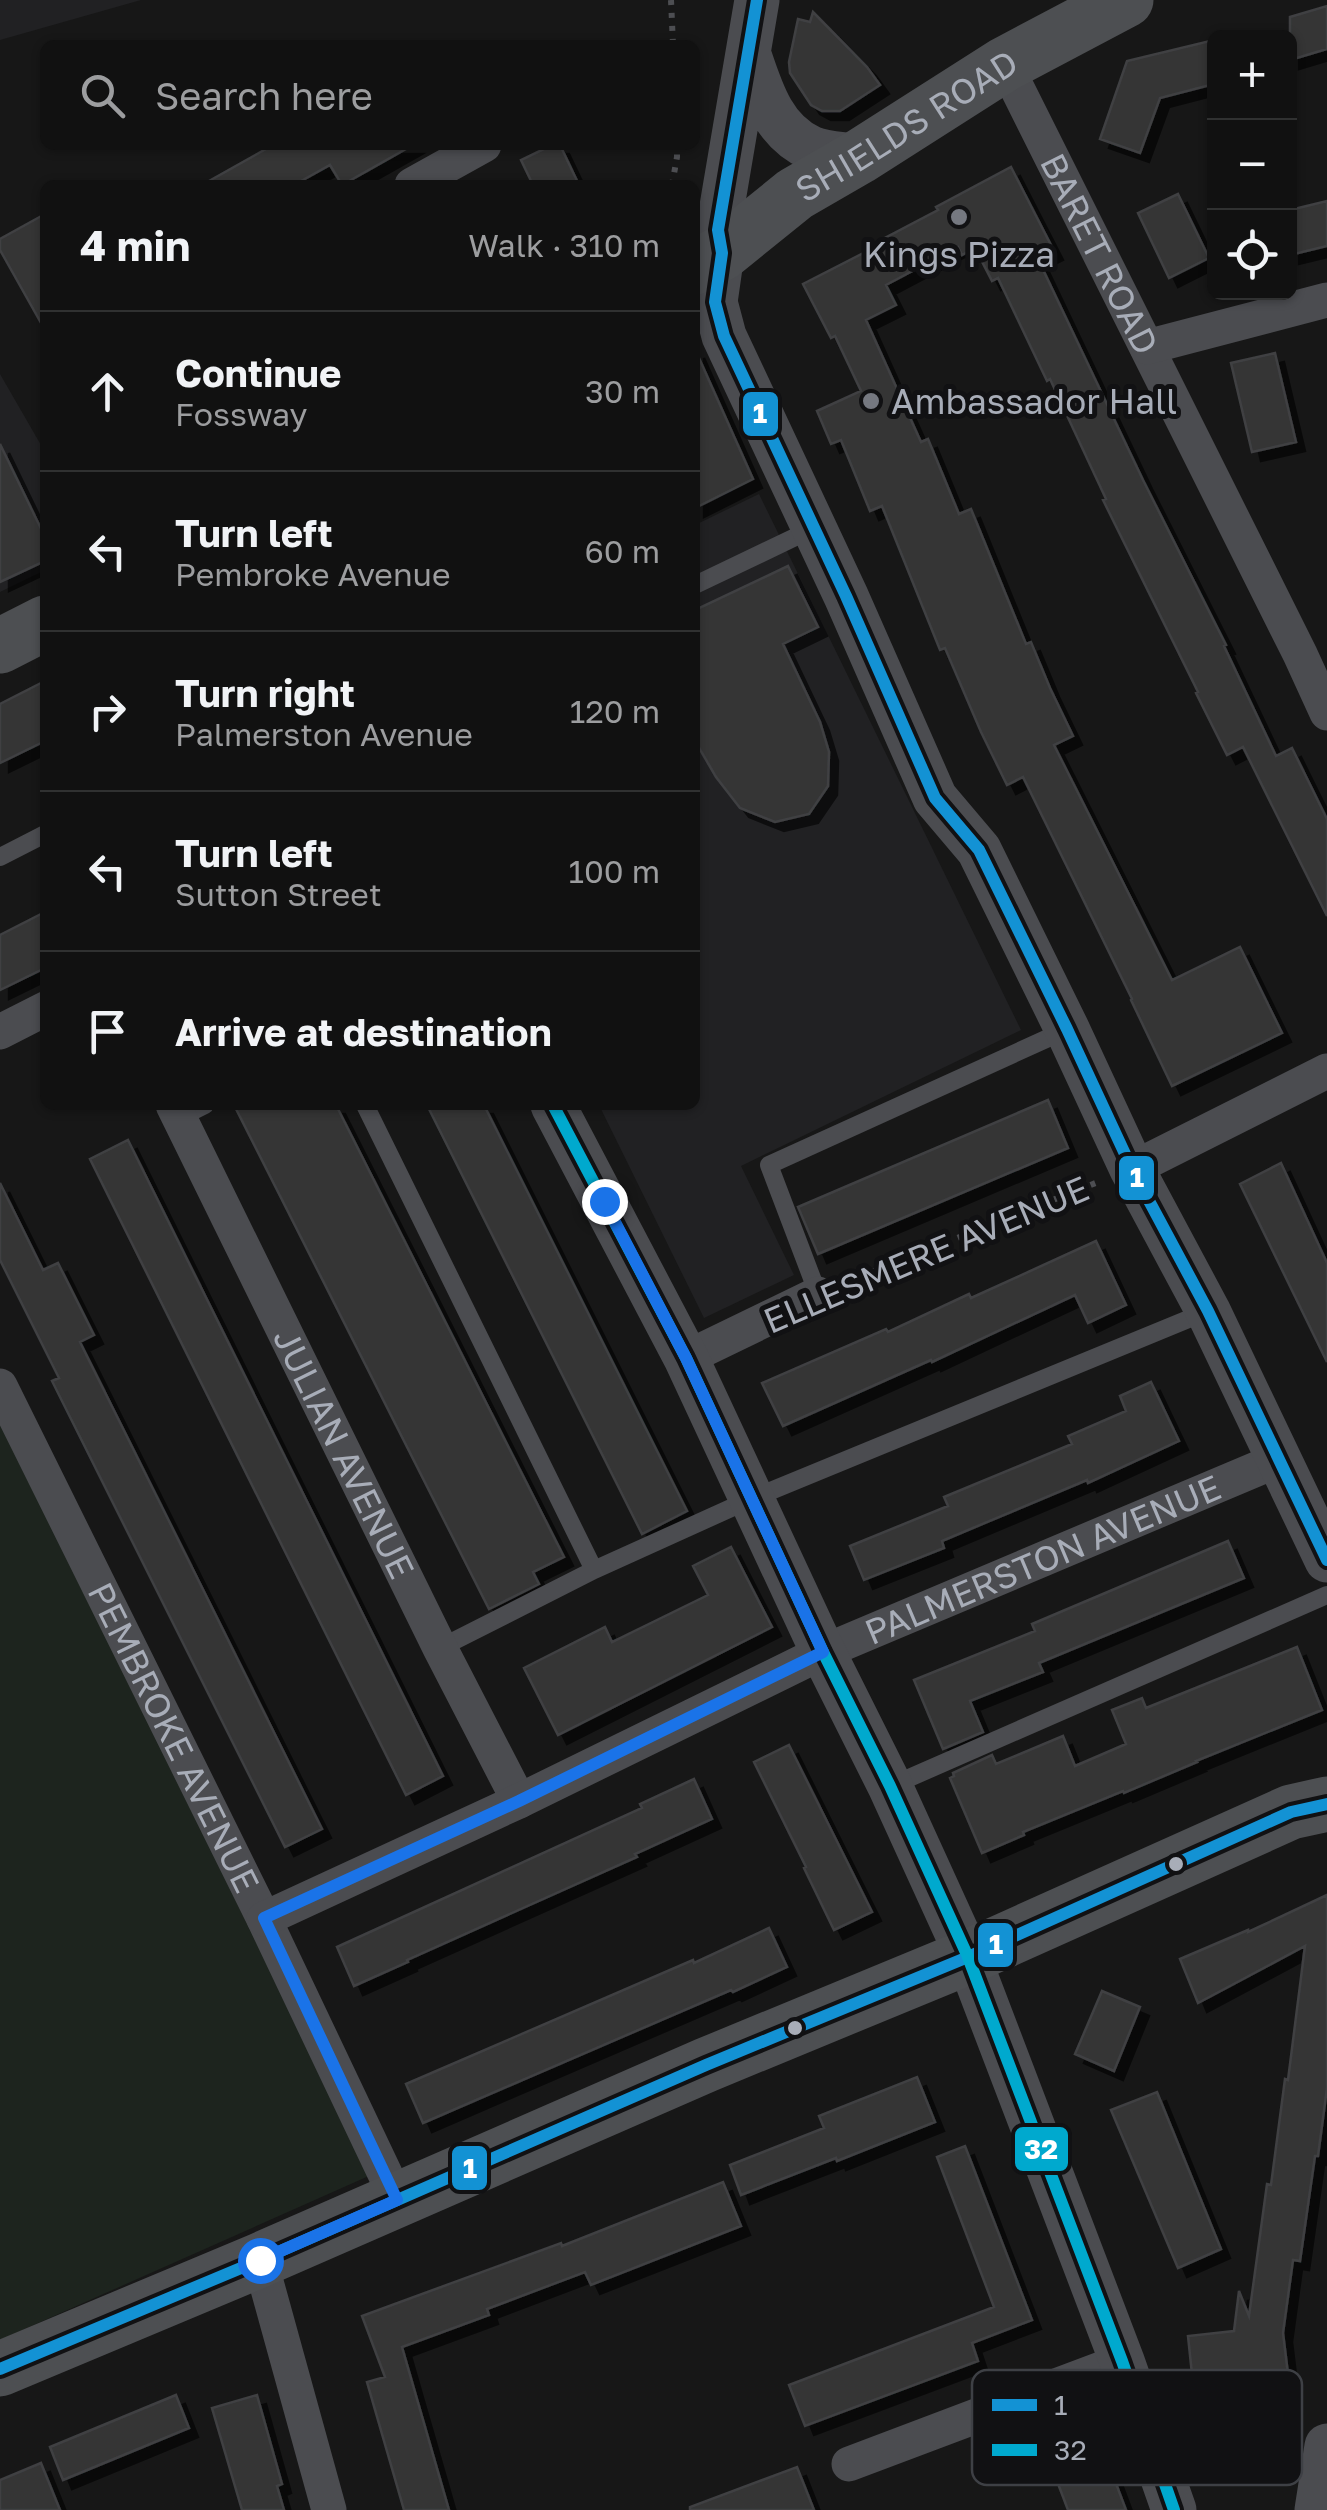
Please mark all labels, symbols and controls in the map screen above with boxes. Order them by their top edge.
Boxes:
map controls [1207,30,1297,300]
button: + [1207,30,1297,120]
search box [40,40,700,150]
street label: SHIELDS ROAD [788,41,1025,210]
icon: search [75,68,130,123]
text: Search here [155,73,373,118]
button: − [1207,120,1297,210]
street label: BARET ROAD [1032,146,1168,361]
marker: Kings Pizza [948,206,970,228]
button: locate [1207,210,1297,300]
text: 4 min [80,220,190,270]
text: Walk · 310 m [468,226,660,264]
place label: Kings Pizza [863,233,1055,275]
text: Continue [175,350,341,395]
icon: ahead [80,364,135,419]
text: 30 m [585,372,660,410]
place label: Ambassador Hall [891,380,1177,422]
line badge: 1 [741,390,780,438]
marker: Ambassador Hall [860,390,882,412]
text: Fossway [175,395,307,433]
text: 1 [753,396,767,429]
text: Turn left [175,510,333,555]
icon: left [80,524,135,579]
text: 60 m [584,532,660,570]
text: Pembroke Avenue [175,555,451,593]
text: Turn right [175,670,355,715]
icon: right [80,684,135,739]
text: 120 m [570,692,660,730]
text: Palmerston Avenue [175,715,473,753]
text: Turn left [175,830,333,875]
icon: left [80,844,135,899]
text: 100 m [568,852,660,890]
text: Sutton Street [175,875,382,913]
icon: arrive [80,1004,135,1059]
text: Arrive at destination [175,1009,552,1054]
line badge: 1 [1117,1154,1156,1202]
text: 1 [1130,1160,1144,1193]
street label: ELLESMERE AVENUE [757,1166,1095,1342]
route end [582,1179,628,1225]
street label: JULIAN AVENUE [265,1321,423,1585]
street label: PALMERSTON AVENUE [859,1466,1227,1653]
street label: PEMBROKE AVENUE [80,1575,268,1899]
unlabelled marker [1166,1854,1186,1874]
line badge: 1 [976,1921,1015,1969]
text: 1 [989,1927,1003,1960]
unlabelled marker [785,2018,805,2038]
line badge: 32 [1013,2125,1070,2173]
text: 32 [1024,2132,1058,2165]
line badge: 1 [450,2144,489,2192]
text: 1 [463,2151,477,2184]
route start [238,2238,284,2284]
legend [972,2370,1302,2485]
text: 1 [1054,2388,1068,2421]
text: 32 [1054,2433,1087,2466]

